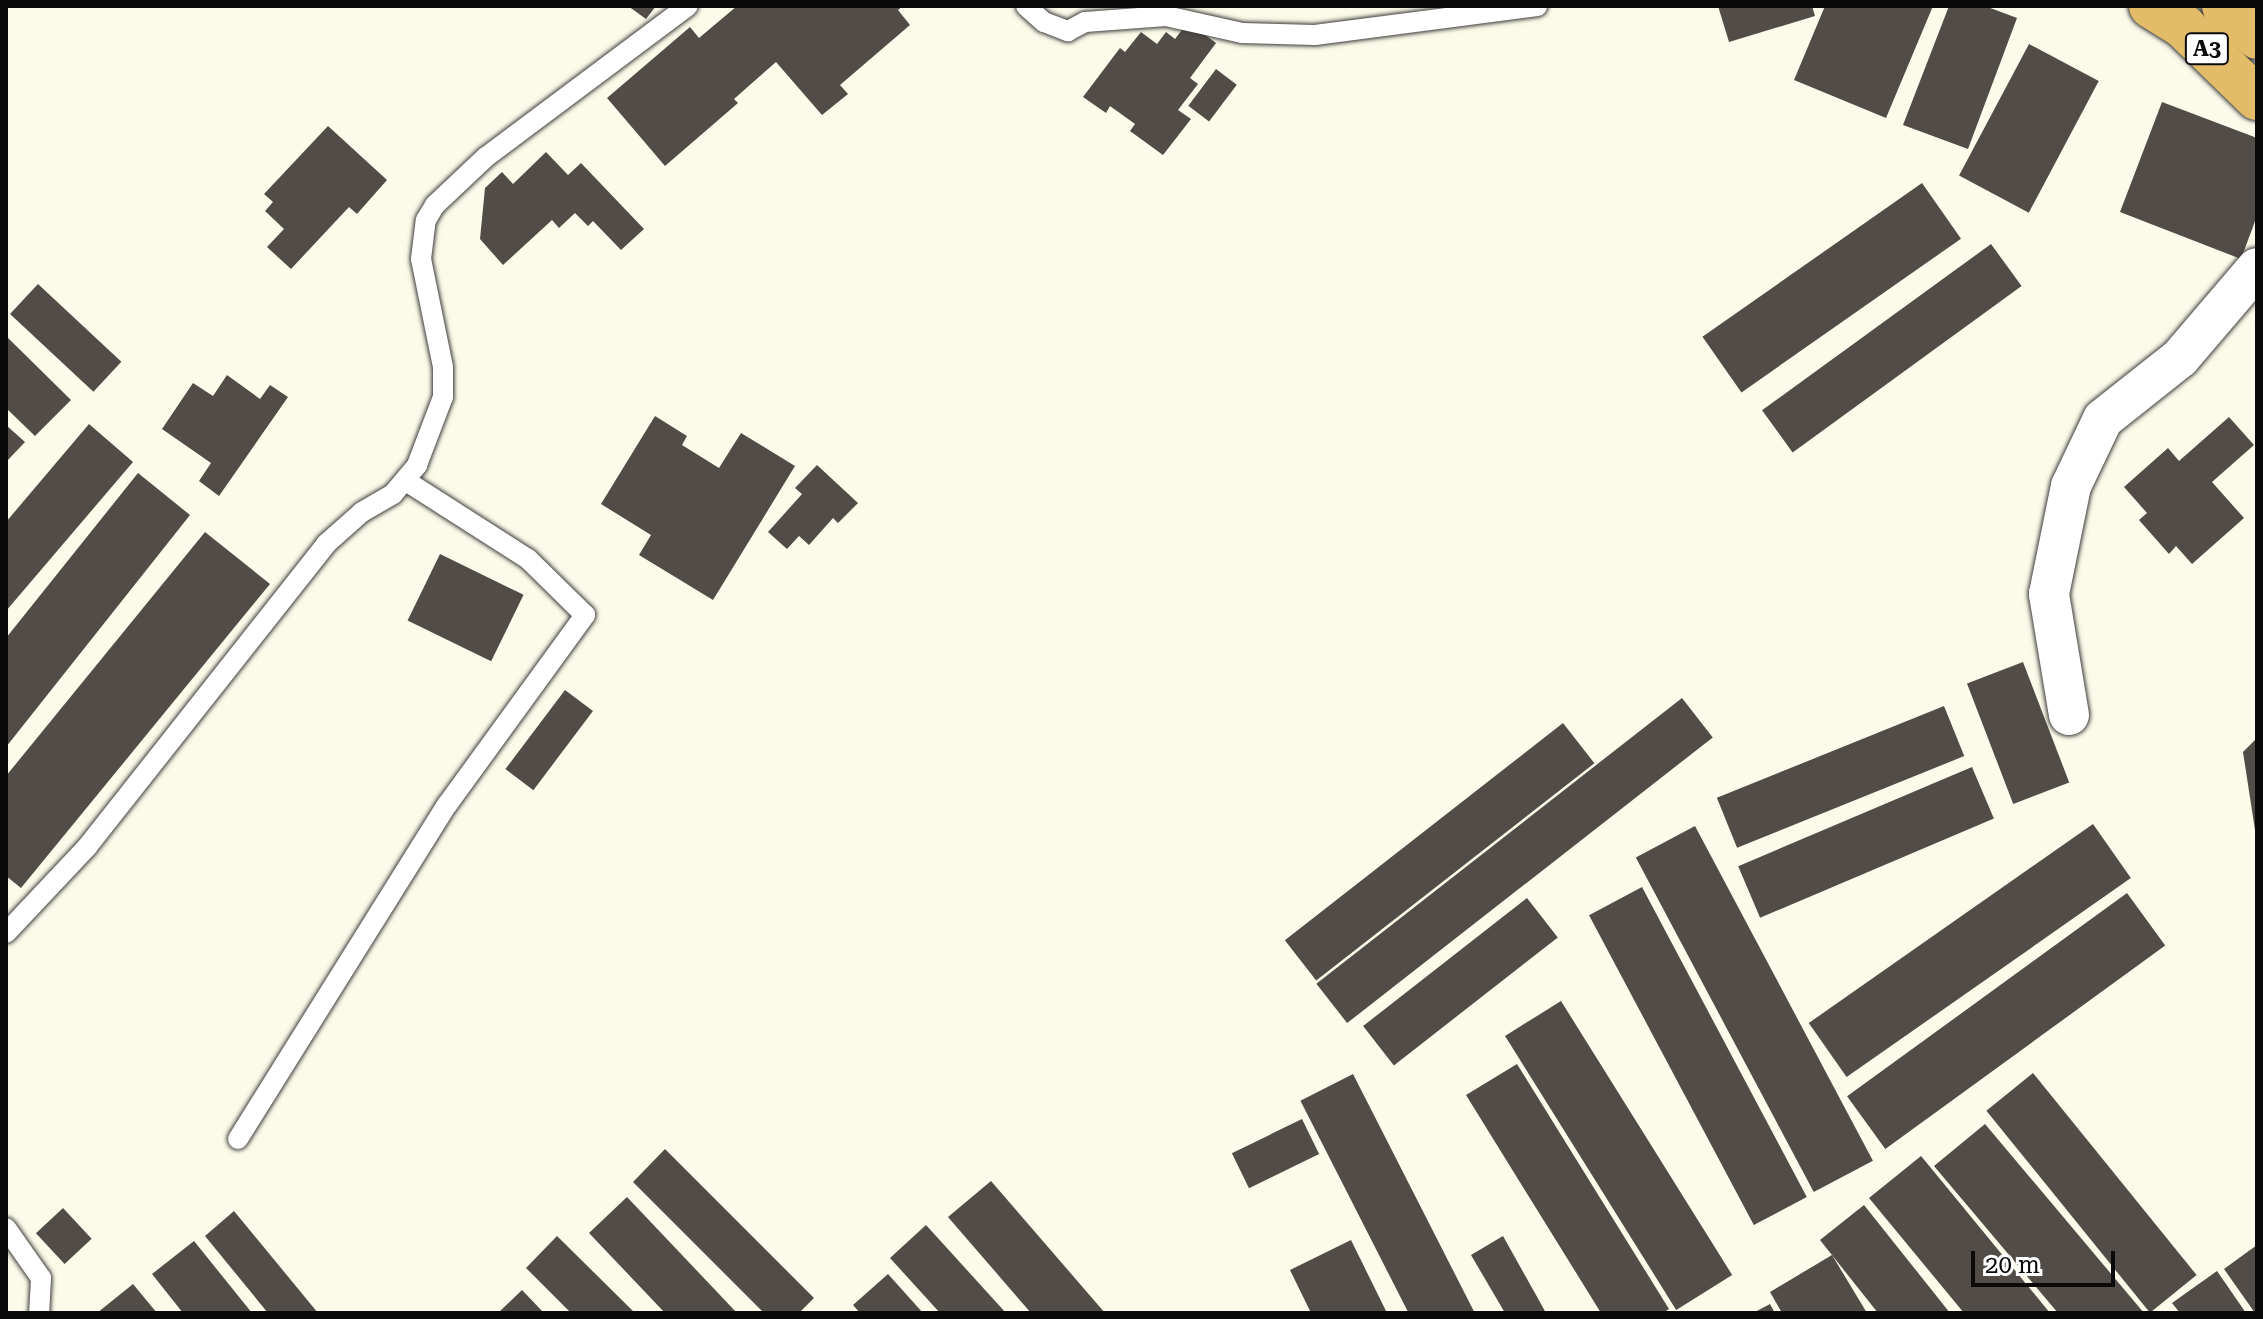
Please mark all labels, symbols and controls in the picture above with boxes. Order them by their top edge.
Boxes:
road number: A3 [2183,31,2231,67]
scale bar [1975,1235,2119,1285]
text: 20 m [1985,1251,2040,1279]

